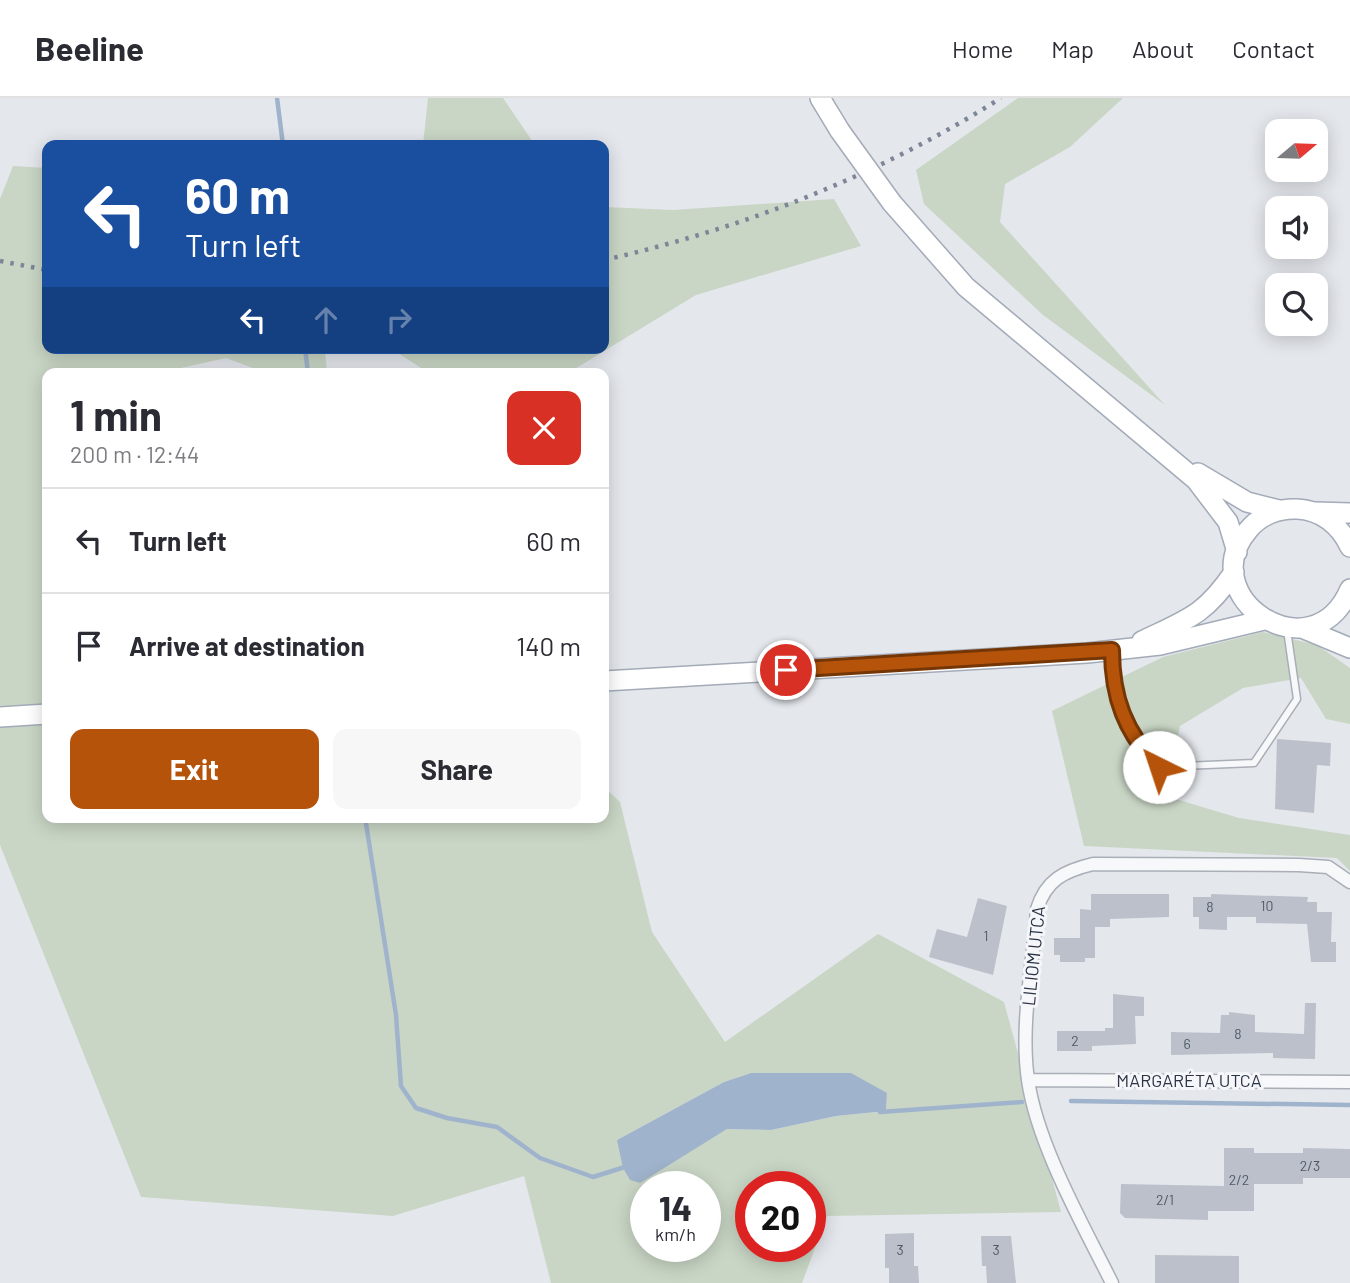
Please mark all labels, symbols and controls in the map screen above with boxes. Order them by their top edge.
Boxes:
text: Beeline [35,28,144,68]
text: Home [952,34,1013,63]
text: Map [1051,34,1094,63]
text: About [1132,34,1194,63]
text: Contact [1232,34,1315,63]
north arrow [1265,119,1328,182]
map controls [1265,119,1328,336]
text: 60 m [185,165,290,224]
icon: left [70,168,161,259]
button: sound [1265,196,1328,259]
text: Turn left [185,225,302,263]
button: search [1265,273,1328,336]
icon: left [234,301,272,339]
icon: ahead [307,301,345,339]
icon: right [380,301,418,339]
text: 1 min [70,389,162,439]
button: close [507,391,581,465]
text: 200 m · 12:44 [70,440,200,468]
icon: left [70,522,108,560]
text: Turn left [129,525,227,556]
text: 60 m [526,525,581,556]
icon: arrive [70,627,108,665]
text: Arrive at destination [129,630,365,661]
text: 140 m [516,630,581,661]
pin [756,640,816,700]
icon: arrive [767,651,805,689]
button: Exit [70,729,319,809]
button: Share [333,729,581,809]
position arrow [1122,730,1196,804]
house number: 10 [1261,897,1273,914]
house number: 8 [1206,898,1214,915]
street label: LILIOM UTCA [1017,905,1049,1007]
house number: 1 [984,927,988,944]
house number: 8 [1234,1025,1242,1042]
house number: 2 [1071,1032,1079,1049]
house number: 6 [1183,1035,1191,1052]
street label: MARGARÉTA UTCA [1116,1069,1262,1091]
house number: 2/3 [1300,1157,1320,1174]
speed limit sign: 20 [735,1171,826,1262]
house number: 2/2 [1229,1171,1249,1188]
text: 14 [659,1186,692,1228]
house number: 2/1 [1156,1191,1174,1208]
text: km/h [655,1223,696,1245]
house number: 3 [896,1241,904,1258]
house number: 3 [992,1241,1000,1258]

